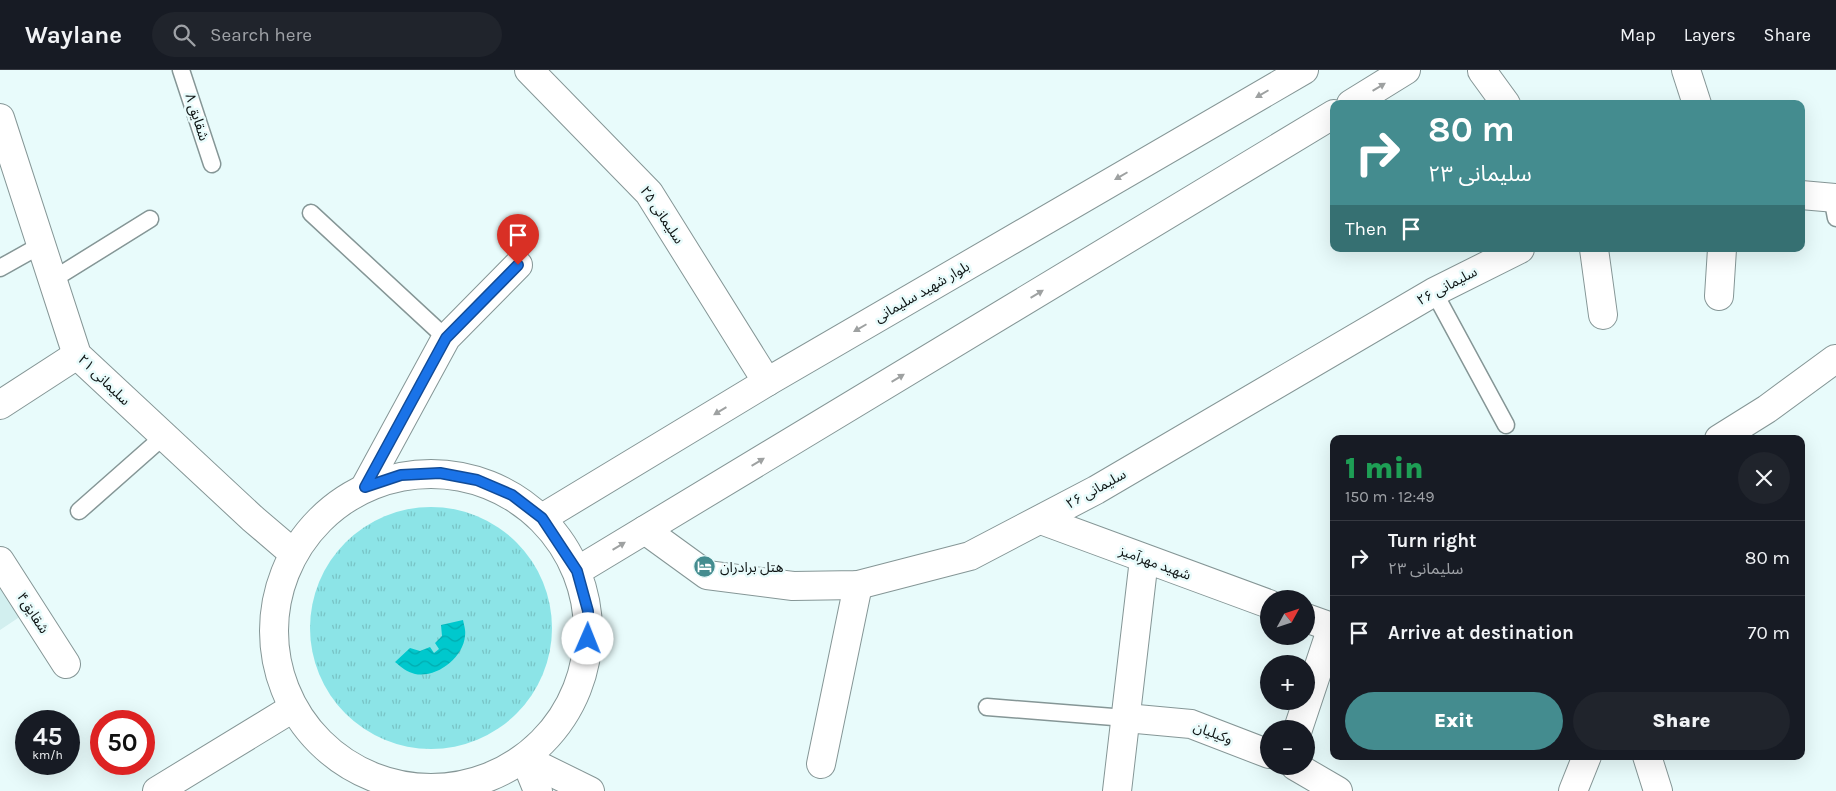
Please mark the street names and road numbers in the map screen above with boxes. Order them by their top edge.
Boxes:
street label: شقایق ۸ [180,91,213,143]
street label: سلیمانی ۲۵ [636,183,688,247]
street label: بلوار شهید سلیمانی [871,258,973,326]
street label: سلیمانی ۲۶ [1414,263,1480,309]
street label: سلیمانی ۲۱ [74,351,134,409]
street label: سلیمانی ۲۶ [1063,466,1129,512]
street label: شهید مهرآمیز [1116,542,1193,584]
street label: شقایق۴ [13,589,53,637]
street label: وکیلیان [1191,718,1235,748]

